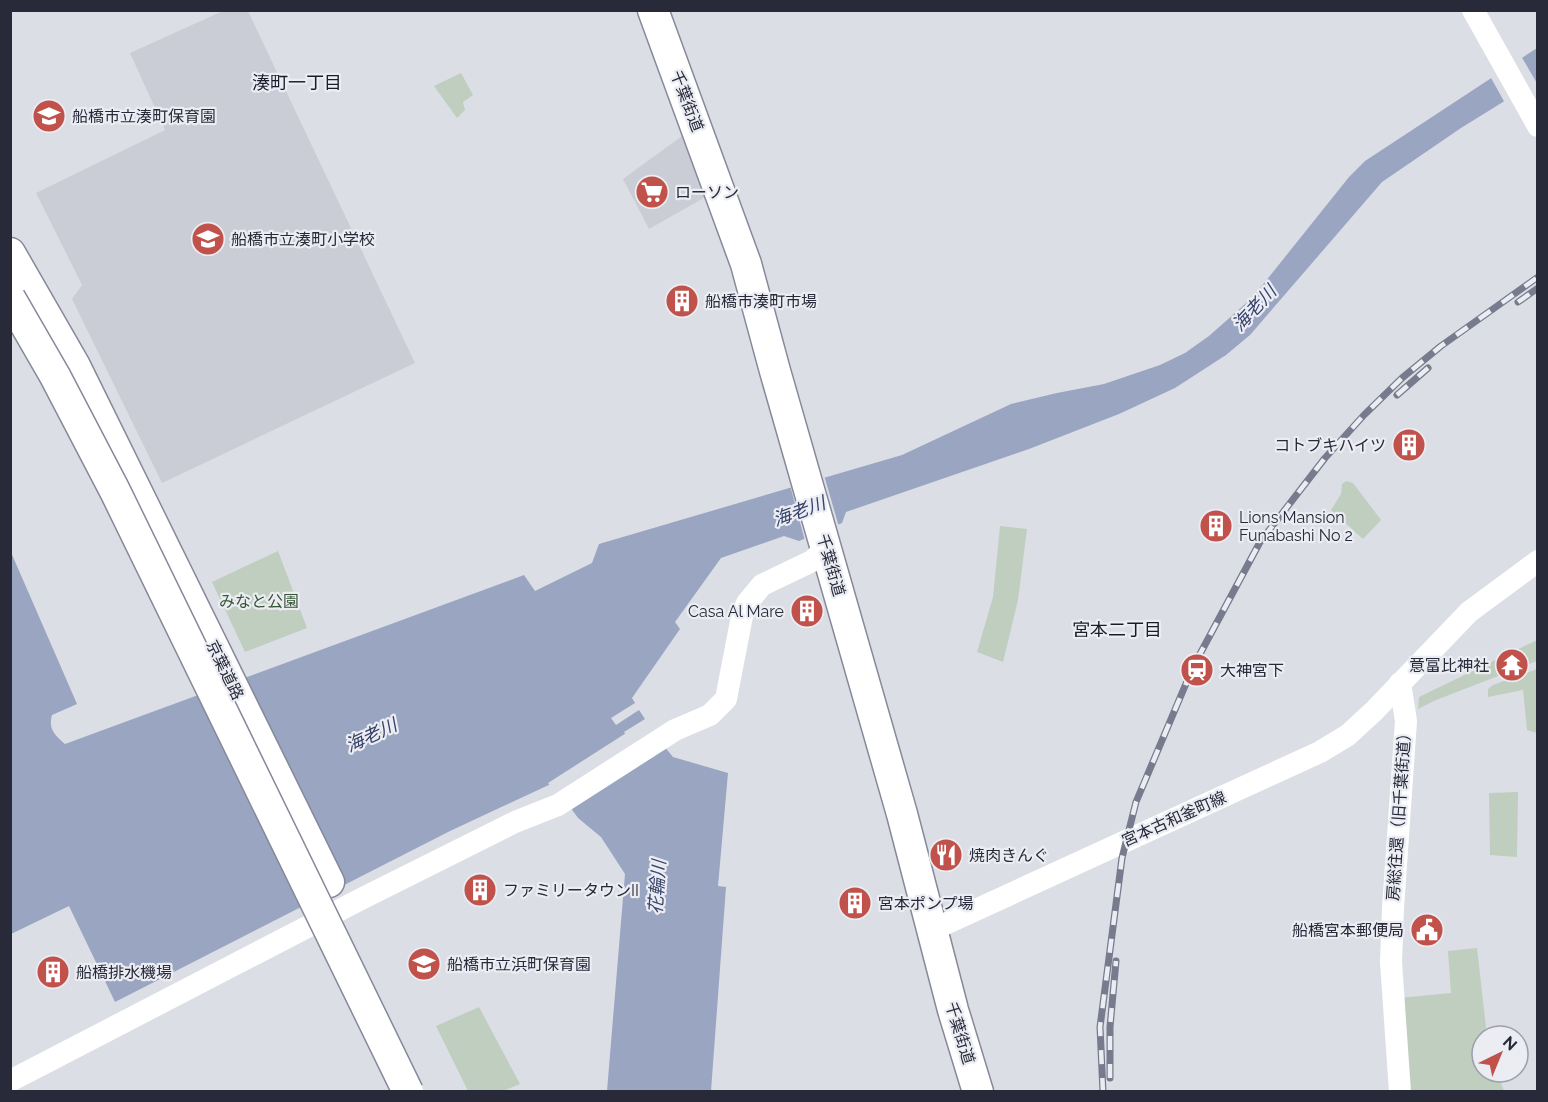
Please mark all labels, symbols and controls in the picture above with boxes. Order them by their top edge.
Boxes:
street label: 千葉街道 [667,68,707,134]
district label: 湊町一丁目 [252,72,342,93]
school or university icon: 船橋市立湊町保育園 [31,98,67,134]
place label: 船橋市立湊町保育園 [72,107,216,126]
supermarket icon: ローソン [634,174,670,210]
place label: ローソン [675,183,739,202]
school or university icon: 船橋市立湊町小学校 [190,221,226,257]
place label: 船橋市立湊町小学校 [231,230,375,249]
water label: 海老川 [1228,280,1281,335]
building icon: 船橋市湊町市場 [664,283,700,319]
place label: 船橋市湊町市場 [705,292,817,311]
building icon: コトブキハイツ [1391,427,1427,463]
place label: コトブキハイツ [1274,436,1386,455]
water label: 海老川 [770,491,830,530]
building icon: Lions Mansion Funabashi No 2 [1198,508,1234,544]
place label: Lions Mansion Funabashi No 2 [1239,508,1353,545]
street label: 千葉街道 [813,532,849,598]
park label: みなと公園 [219,592,299,611]
building icon: Casa Al Mare [789,593,825,629]
place label: Casa Al Mare [688,602,784,621]
district label: 宮本二丁目 [1072,619,1162,640]
street label: 京葉道路 [202,637,248,703]
temple icon: 意富比神社 [1494,647,1530,683]
station icon: 大神宮下 [1179,652,1215,688]
place label: 意富比神社 [1409,656,1489,675]
place label: 大神宮下 [1220,661,1284,680]
water label: 海老川 [342,713,402,756]
street label: 房総往還（旧千葉街道） [1383,725,1415,901]
street label: 宮本古和釜町線 [1119,788,1229,850]
restaurant icon: 焼肉きんぐ [928,837,964,873]
place label: 焼肉きんぐ [969,846,1049,865]
water label: 花輪川 [645,857,669,915]
building icon: ファミリータウンII [462,872,498,908]
place label: ファミリータウンII [503,881,639,900]
building icon: 宮本ポンプ場 [837,885,873,921]
place label: 宮本ポンプ場 [878,894,974,913]
public building icon: 船橋宮本郵便局 [1409,912,1445,948]
place label: 船橋宮本郵便局 [1292,921,1404,940]
school or university icon: 船橋市立浜町保育園 [406,946,442,982]
building icon: 船橋排水機場 [35,954,71,990]
place label: 船橋市立浜町保育園 [447,955,591,974]
place label: 船橋排水機場 [76,963,172,982]
street label: 千葉街道 [942,1000,978,1066]
north arrow [1470,1024,1530,1084]
text: N [1499,1032,1521,1055]

